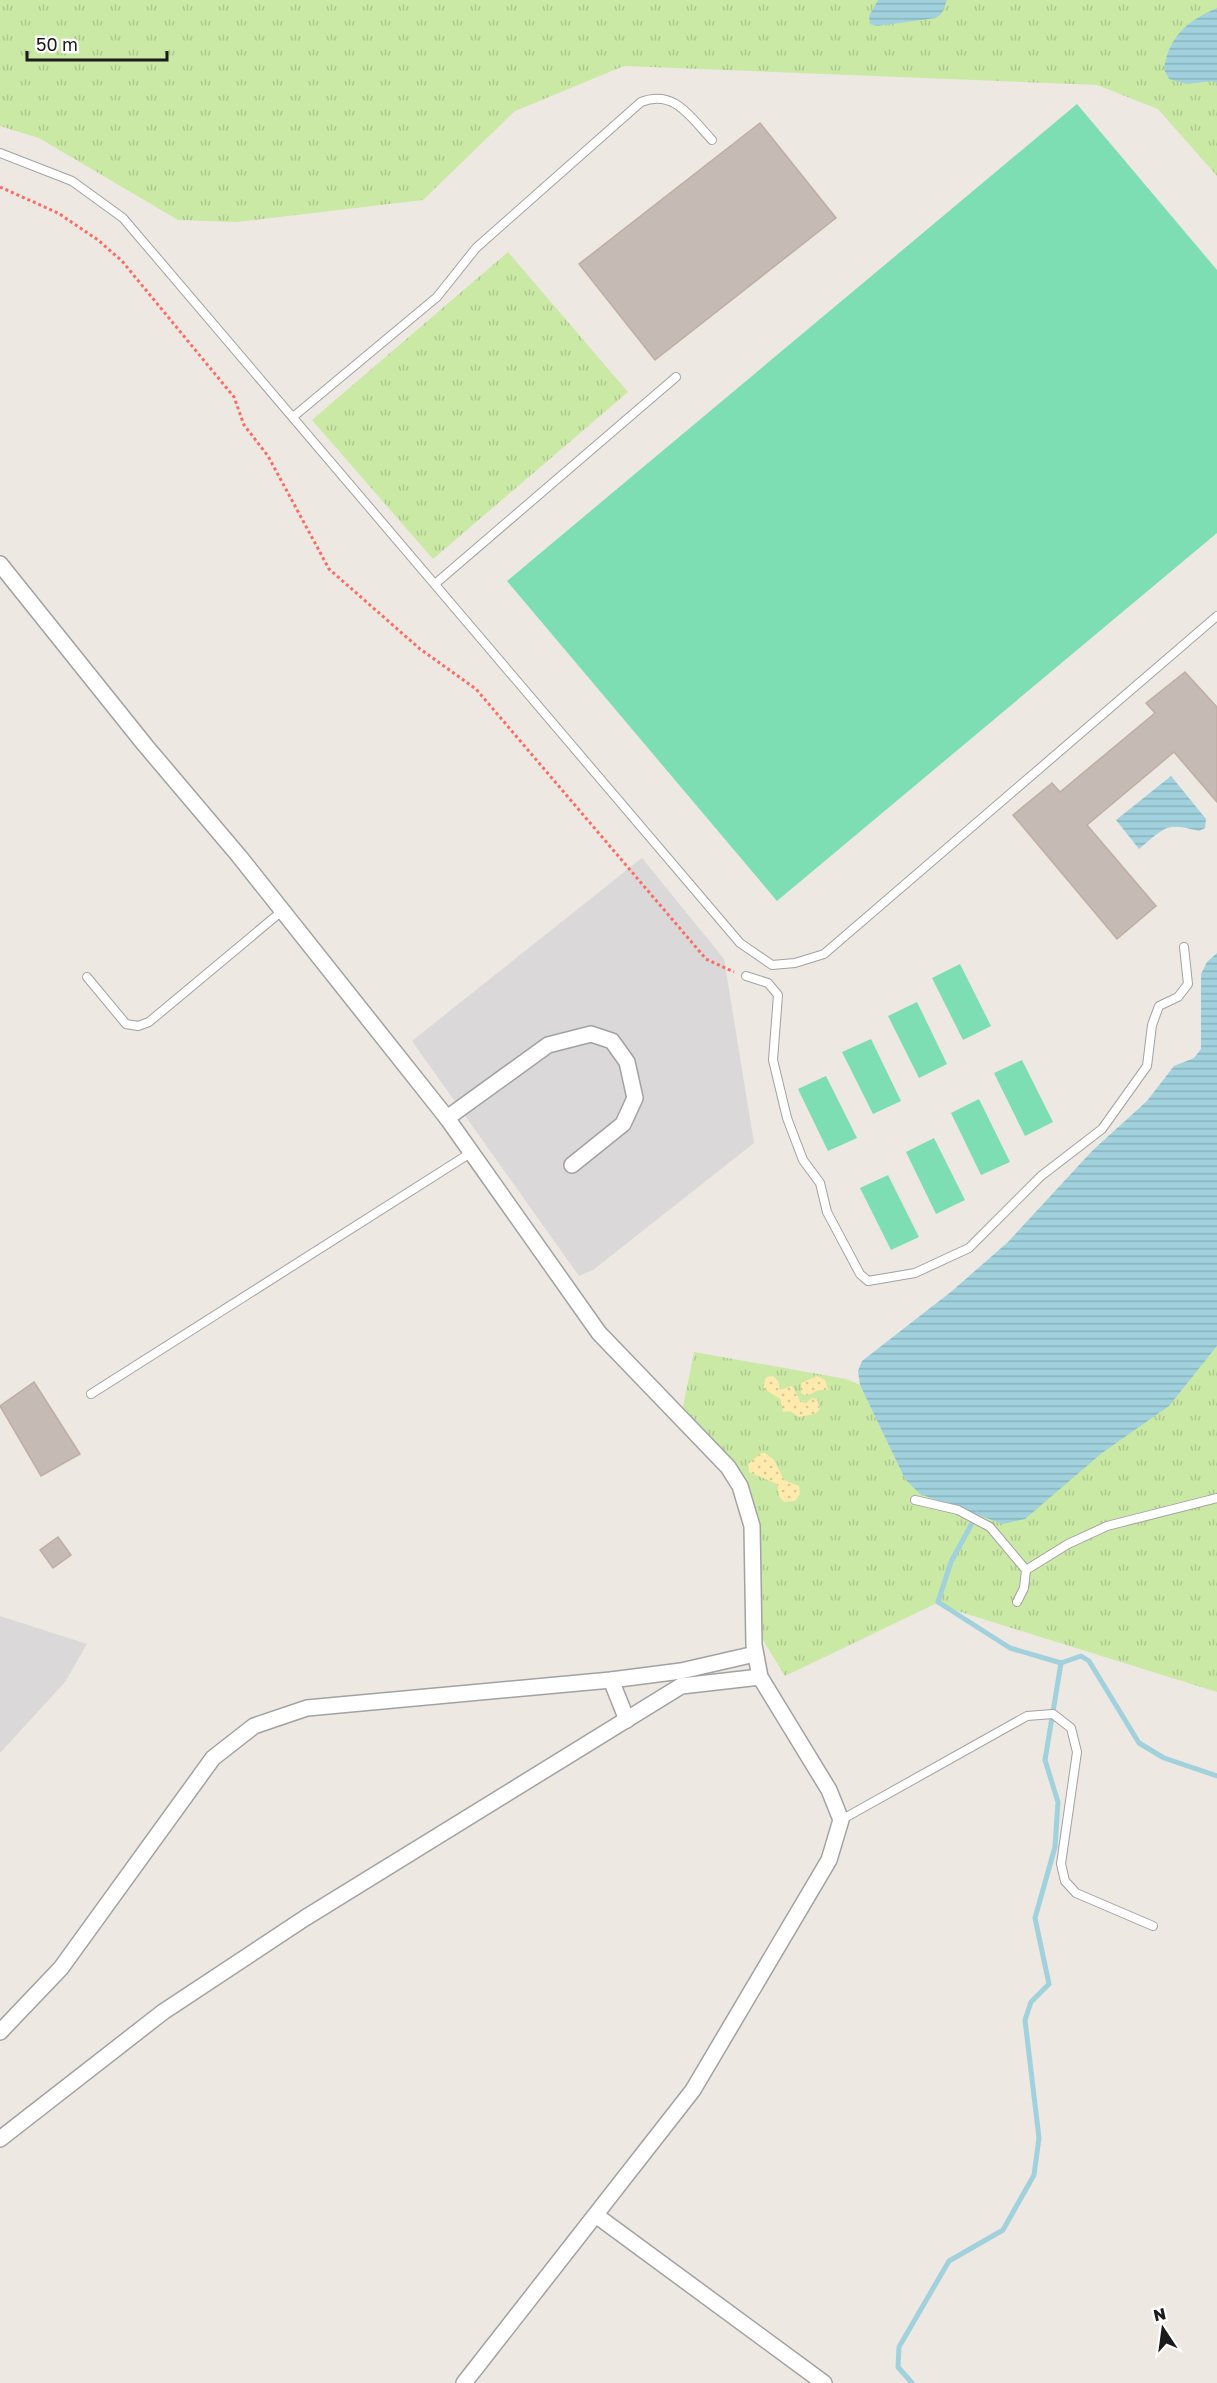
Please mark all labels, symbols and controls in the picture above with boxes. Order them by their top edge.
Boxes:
scale bar [27,24,166,62]
text: 50 m [36,33,78,55]
north arrow [1133,2299,1193,2359]
text: N [1151,2303,1168,2325]

